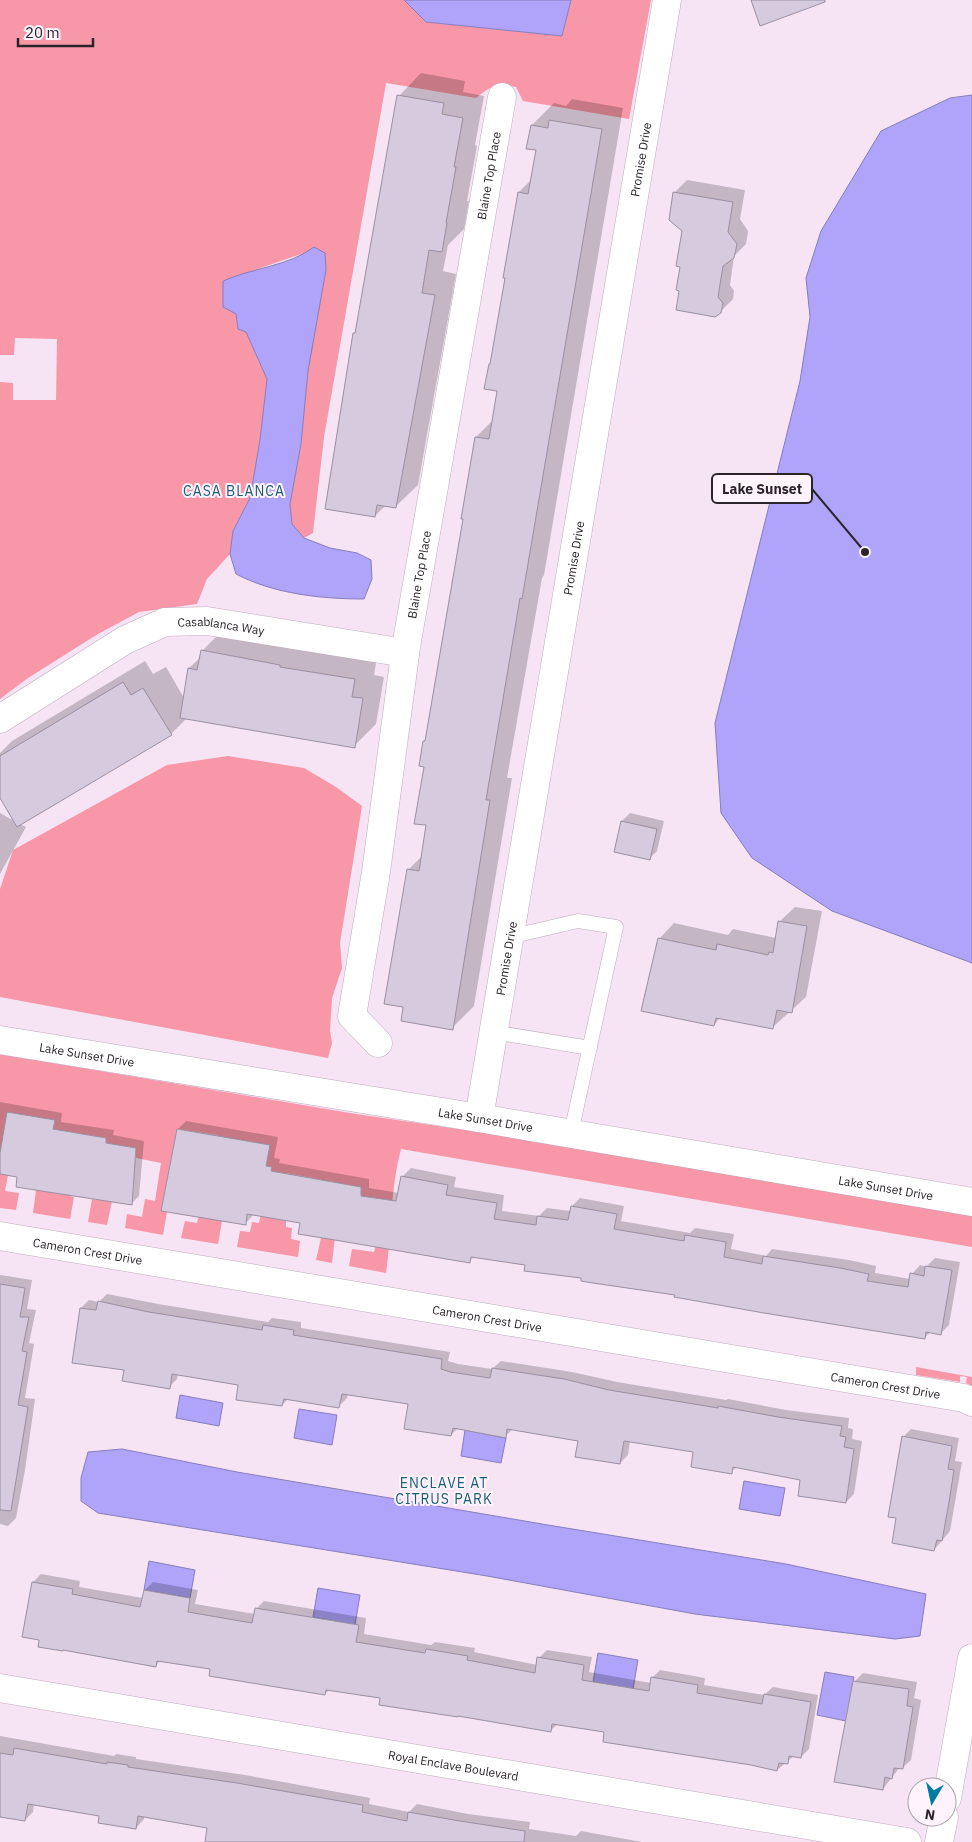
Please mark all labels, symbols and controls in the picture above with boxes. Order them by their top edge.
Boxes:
scale bar [18,15,92,47]
text: 20 m [25,23,60,42]
street label: Promise Drive [627,121,654,198]
street label: Blaine Top Place [473,130,503,221]
callout: Lake Sunset [712,474,812,503]
text: Lake Sunset [722,480,802,498]
district label: CASA BLANCA [183,482,285,500]
street label: Promise Drive [560,519,587,596]
street label: Blaine Top Place [404,529,434,620]
street label: Casablanca Way [177,613,266,638]
street label: Promise Drive [492,920,520,996]
street label: Lake Sunset Drive [38,1039,136,1069]
street label: Lake Sunset Drive [437,1104,535,1135]
street label: Lake Sunset Drive [837,1172,935,1203]
street label: Cameron Crest Drive [32,1234,144,1267]
street label: Cameron Crest Drive [431,1301,543,1335]
street label: Cameron Crest Drive [830,1368,942,1402]
district label: ENCLAVE AT CITRUS PARK [395,1474,493,1508]
street label: Royal Enclave Boulevard [387,1747,520,1783]
north arrow [907,1777,957,1827]
text: N [924,1805,936,1825]

